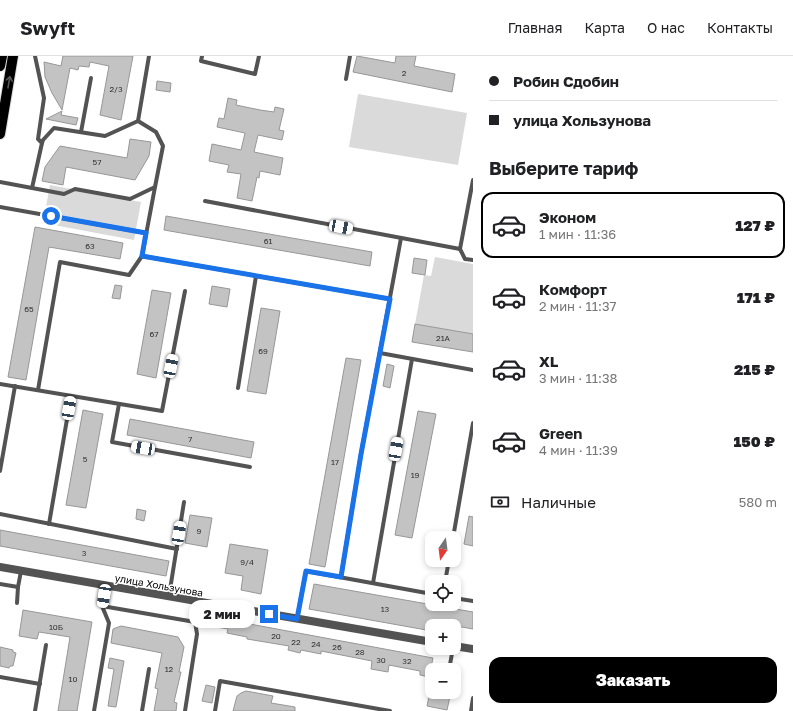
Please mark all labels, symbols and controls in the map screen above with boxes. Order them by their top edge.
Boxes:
text: Swyft [20,16,75,39]
text: Главная [508,19,562,36]
text: Карта [584,19,625,36]
text: О нас [647,19,685,36]
text: Контакты [707,19,773,36]
house number: 2 [402,68,407,78]
text: Робин Сдобин [513,72,619,90]
one-way arrow [5,76,13,89]
house number: 2/3 [109,84,123,94]
text: улица Хользунова [513,111,651,129]
house number: 57 [93,157,101,167]
text: Выберите тариф [489,157,638,179]
route start [42,207,60,225]
icon: car [491,207,527,243]
text: Эконом [539,208,596,226]
text: 127 ₽ [735,216,775,234]
car [328,219,354,235]
text: 1 мин · 11:36 [539,226,616,242]
house number: 61 [264,236,272,246]
house number: 63 [85,241,95,251]
icon: car [491,279,527,315]
text: Комфорт [539,280,607,298]
text: 171 ₽ [737,288,775,306]
text: 2 мин · 11:37 [539,298,616,314]
house number: 65 [24,304,34,314]
house number: 67 [149,329,159,339]
house number: 21А [436,333,451,343]
house number: 69 [258,346,268,356]
icon: car [491,351,527,387]
text: XL [539,352,558,370]
car [163,353,179,379]
text: 215 ₽ [734,360,775,378]
text: 3 мин · 11:38 [539,370,618,386]
car [61,395,77,421]
icon: car [491,423,527,459]
text: Green [539,424,582,442]
text: 150 ₽ [733,432,775,450]
house number: 7 [188,434,192,444]
car [388,436,404,462]
car [130,440,156,456]
text: 4 мин · 11:39 [539,442,618,458]
house number: 5 [83,454,88,464]
house number: 17 [331,457,339,467]
house number: 19 [411,470,420,480]
icon: cash [489,491,511,513]
text: Наличные [521,493,596,511]
text: 580 m [739,494,777,510]
car [171,520,187,546]
house number: 9 [197,526,202,536]
north arrow [425,531,461,567]
map controls [425,531,461,699]
house number: 3 [82,548,87,558]
house number: 9/4 [240,557,254,567]
street label: улица Хользунова [114,571,204,599]
button: locate [425,575,461,611]
car [96,583,112,609]
callout: 2 мин [189,600,255,628]
house number: 13 [381,604,390,614]
route end [260,605,278,623]
text: 2 мин [204,606,241,622]
button: + [425,619,461,655]
house number: 10Б [49,622,63,632]
house number: 20 [271,631,281,641]
house number: 22 [291,637,301,647]
house number: 24 [311,639,321,649]
house number: 26 [332,642,342,652]
house number: 28 [355,647,365,657]
house number: 30 [376,655,386,665]
house number: 32 [402,656,412,666]
button: Заказать [489,657,777,703]
button: − [425,663,461,699]
house number: 12 [165,664,174,674]
house number: 10 [69,674,77,684]

